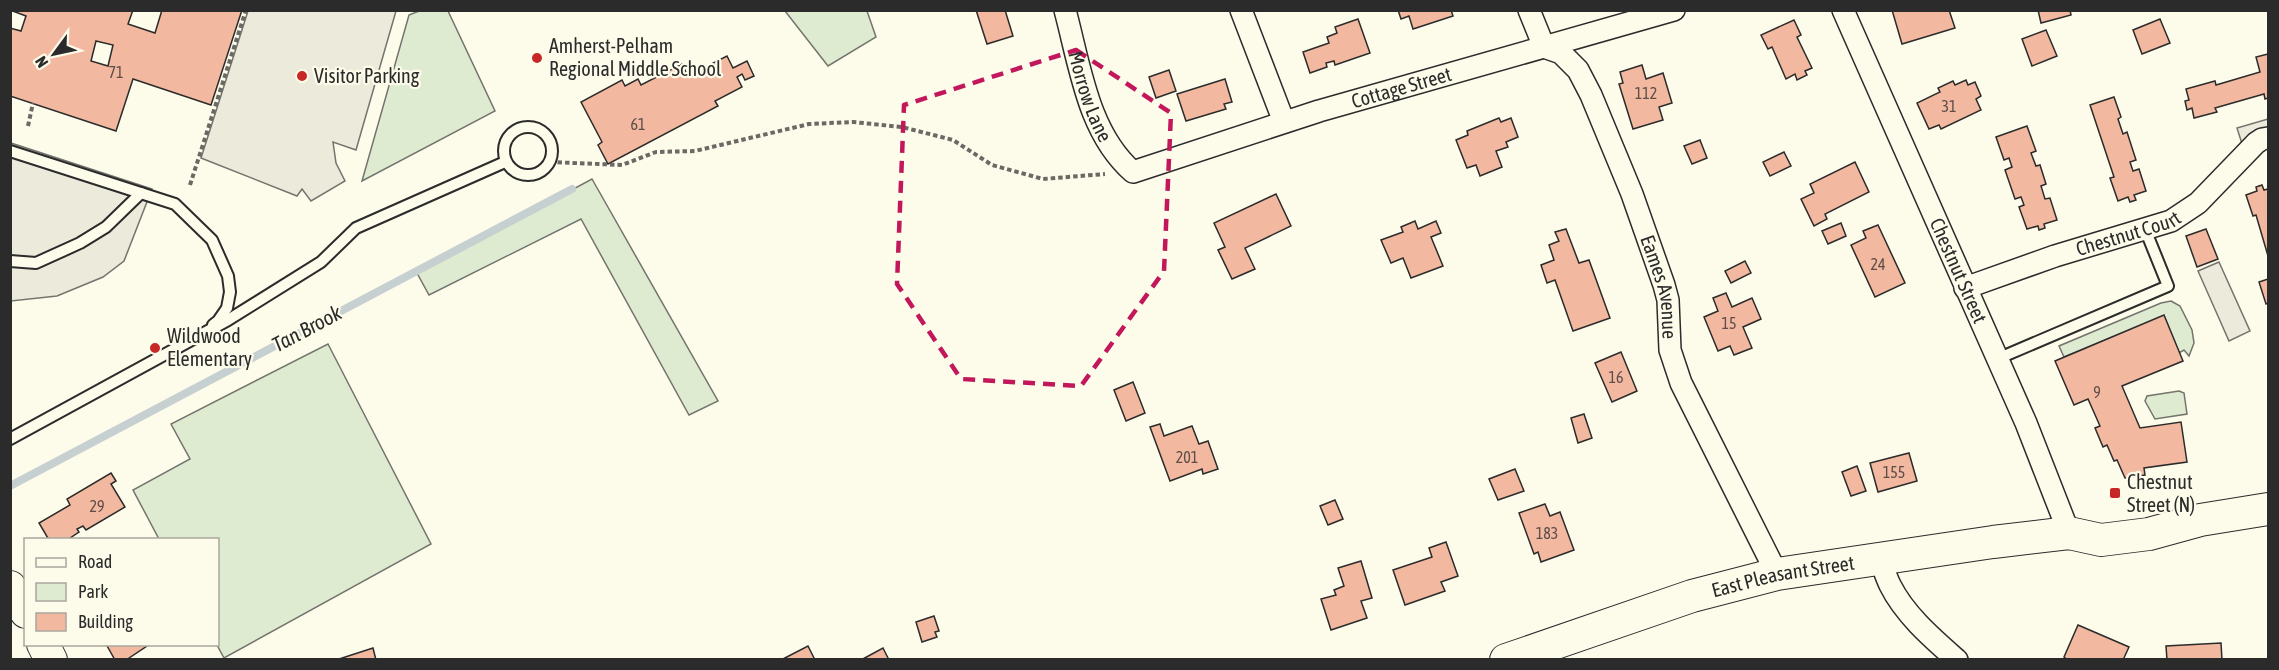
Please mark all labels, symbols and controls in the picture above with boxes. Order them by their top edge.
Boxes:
north arrow [24,24,84,84]
place label: Amherst-Pelham Regional Middle School [549,34,722,80]
street label: Morrow Lane [1064,49,1117,146]
marker: Amherst-Pelham Regional Middle School [530,51,544,65]
text: N [31,53,52,71]
street label: Cottage Street [1348,62,1454,112]
house number: 71 [108,63,124,81]
place label: Visitor Parking [314,64,420,87]
marker: Visitor Parking [295,69,309,83]
house number: 112 [1635,84,1657,102]
house number: 31 [1941,97,1957,115]
house number: 61 [630,115,646,133]
street label: Chestnut Court [2073,206,2185,260]
street label: Chestnut Street [1926,214,1992,327]
street label: Eames Avenue [1636,232,1682,339]
house number: 24 [1870,255,1886,273]
water label: Tan Brook [268,299,346,356]
house number: 15 [1721,314,1737,332]
place label: Wildwood Elementary [167,324,252,370]
marker: Wildwood Elementary [148,341,162,355]
house number: 16 [1608,368,1624,386]
house number: 9 [2093,383,2101,401]
house number: 201 [1176,448,1198,466]
house number: 155 [1883,463,1905,481]
place label: Chestnut Street (N) [2127,470,2195,516]
marker: Chestnut Street (N) [2108,486,2122,500]
house number: 29 [89,497,105,515]
house number: 183 [1536,524,1558,542]
legend [24,538,219,646]
text: Road [78,551,112,572]
street label: East Pleasant Street [1709,551,1856,601]
text: Park [78,581,108,602]
text: Building [78,611,133,632]

